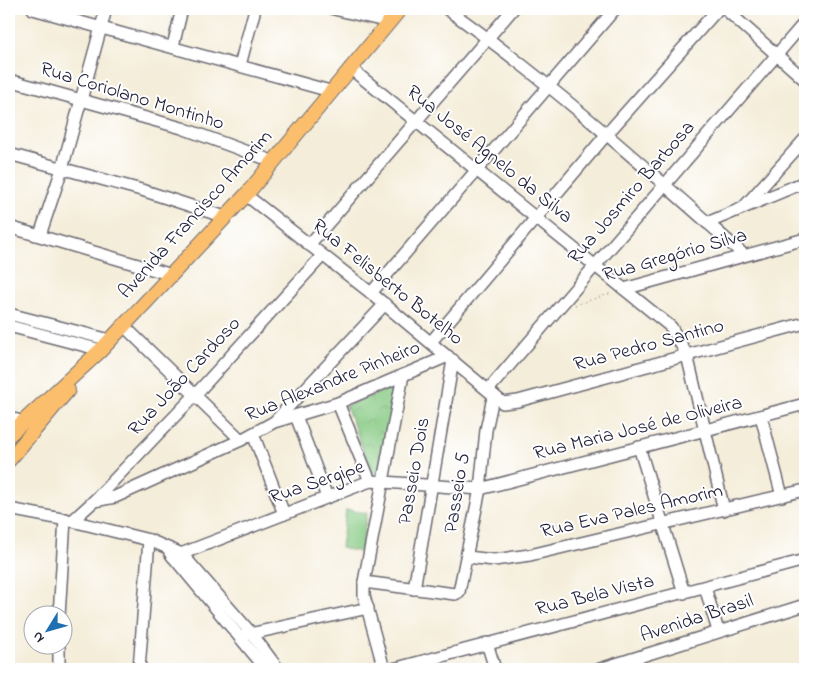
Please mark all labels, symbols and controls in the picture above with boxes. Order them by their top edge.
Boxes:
street label: Rua Coriolano Montinho [36,55,228,139]
street label: Rua José Agnelo da Silva [399,79,578,232]
street label: Rua Josmiro Barbosa [561,115,703,271]
street label: Avenida Francisco Amorim [112,124,280,306]
street label: Rua Felisberto Botelho [305,213,469,353]
street label: Rua Gregório Silva [599,222,751,291]
street label: Rua João Cardoso [122,311,248,443]
street label: Rua Pedro Santino [571,312,727,380]
street label: Rua Alexandre Pinheiro [241,334,425,430]
street label: Rua Maria José de Oliveira [531,389,745,469]
street label: Passeio Dois [391,415,439,527]
street label: Passeio 5 [437,451,479,535]
street label: Rua Sergipe [266,453,369,514]
street label: Rua Eva Pales Amorim [538,477,726,547]
street label: Rua Bela Vista [533,567,657,625]
street label: Avenida Brasil [637,587,757,651]
north arrow [22,606,72,656]
text: N [28,627,50,647]

